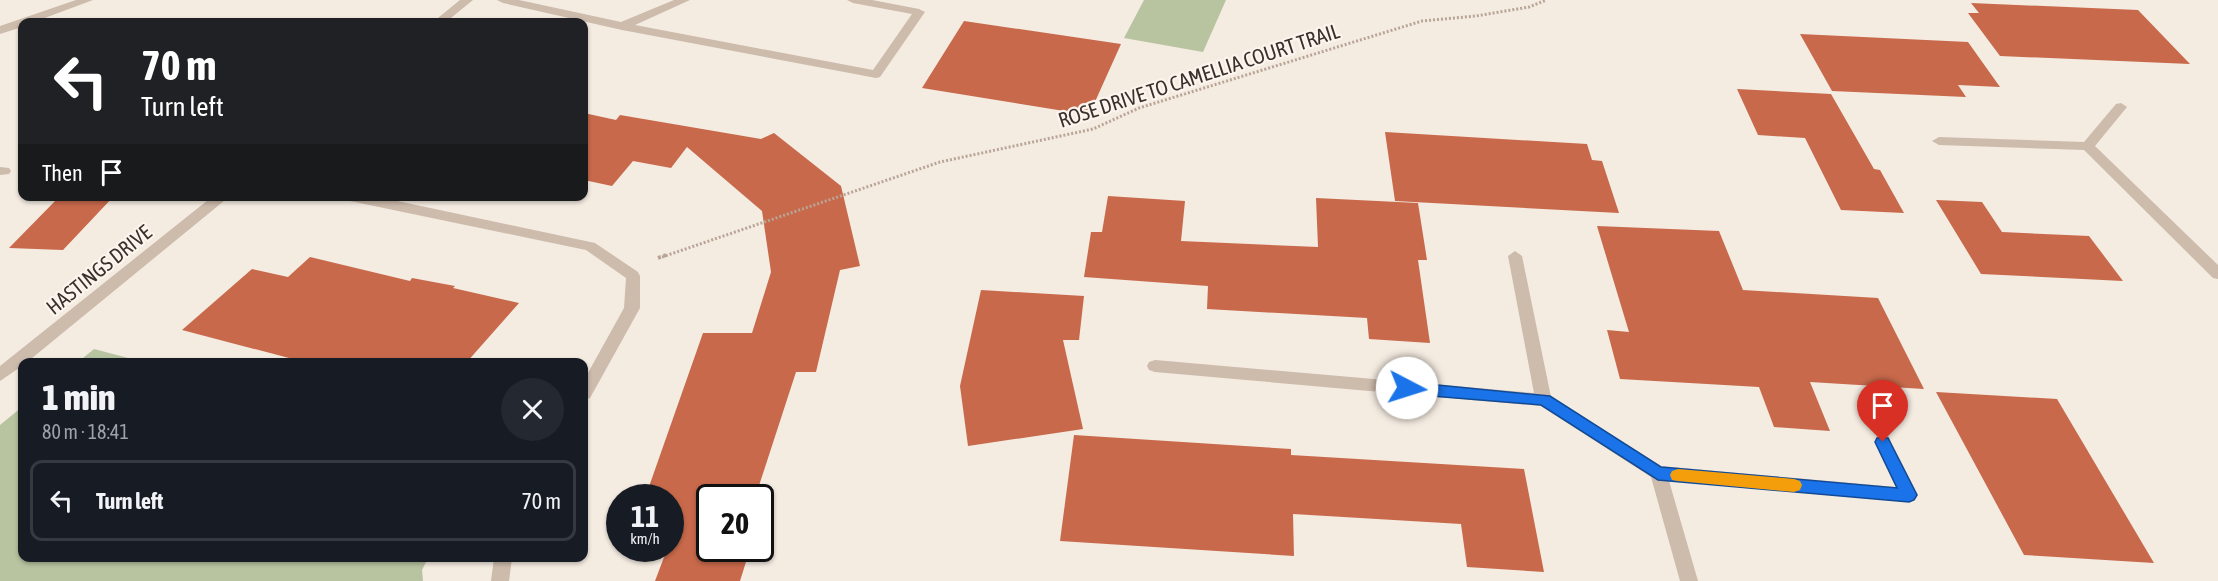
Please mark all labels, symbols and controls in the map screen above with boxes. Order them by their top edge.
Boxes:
street label: ROSE DRIVE TO CAMELLIA COURT TRAIL [1055,18,1342,132]
text: 70 m [141,41,216,89]
icon: left [42,42,120,120]
text: Turn left [141,91,224,122]
icon: arrive [95,156,128,189]
text: Then [42,160,83,186]
street label: HASTINGS DRIVE [41,220,156,319]
position arrow [1375,356,1439,420]
text: 1 min [42,376,116,418]
button: close [501,378,564,441]
pin [1857,380,1908,442]
icon: arrive [1866,389,1899,422]
text: 80 m · 18:41 [42,420,129,443]
icon: left [45,484,78,517]
speed limit sign: 20 [696,484,774,562]
text: Turn left [96,488,163,514]
text: 70 m [521,488,561,514]
text: 11 [631,499,659,533]
text: km/h [630,530,660,547]

